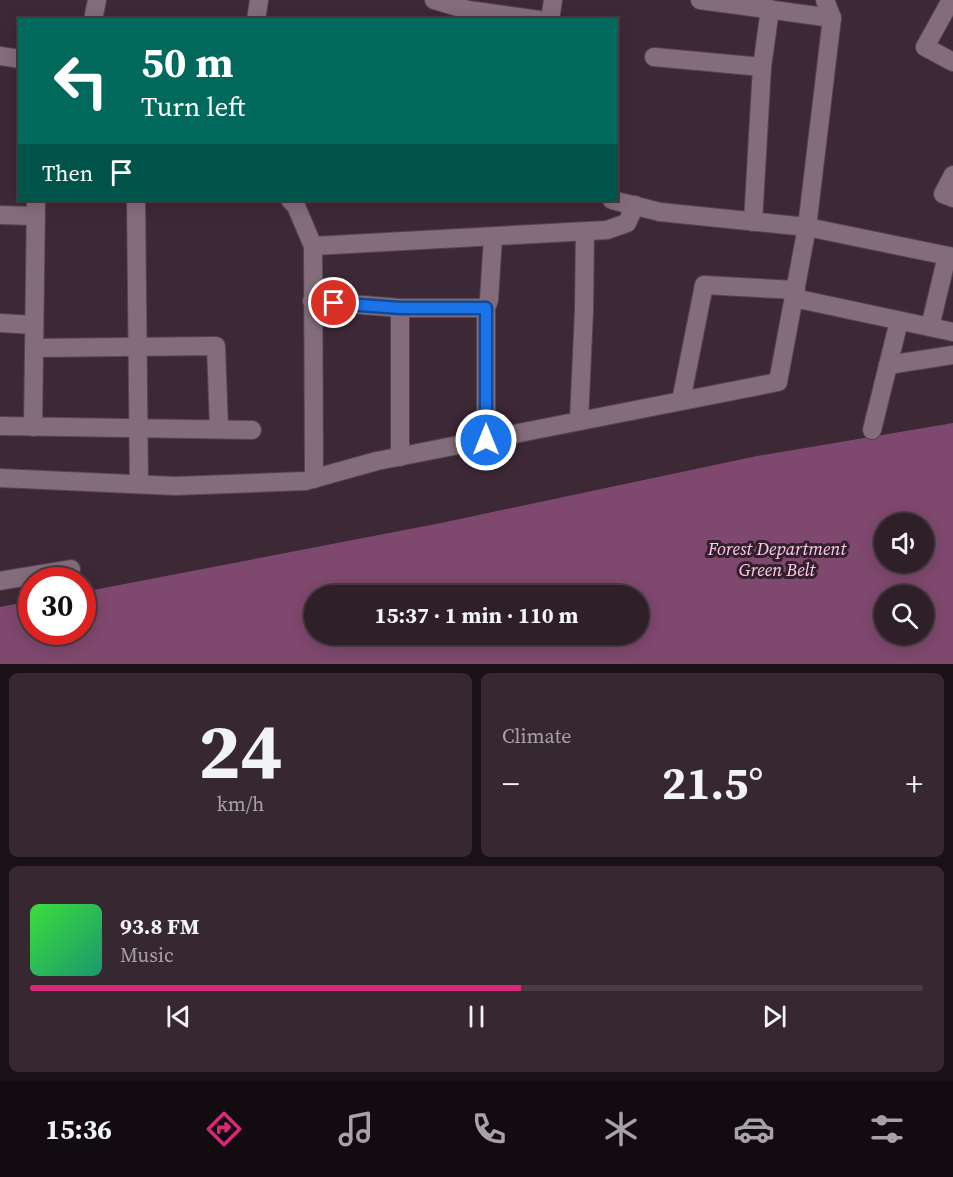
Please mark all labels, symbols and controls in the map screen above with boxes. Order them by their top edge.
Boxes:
text: 50 m [141,33,234,91]
icon: left [42,42,120,120]
text: Turn left [141,88,245,125]
icon: arrive [105,156,138,189]
text: Then [42,158,93,188]
pin [308,277,359,328]
icon: arrive [317,286,350,319]
position arrow [454,408,518,472]
map controls [874,513,934,645]
button: sound [874,513,934,573]
park label: Forest Department Green Belt [707,536,847,582]
speed limit sign: 30 [18,567,96,645]
button: search [874,585,934,645]
text: 15:37 · 1 min · 110 m [375,600,578,630]
text: 24 [198,697,283,804]
text: Climate [502,722,571,750]
text: 21.5° [662,752,763,814]
text: − [502,761,520,806]
text: + [906,761,923,806]
text: km/h [217,790,264,818]
text: 93.8 FM [120,911,199,941]
text: Music [120,941,174,969]
icon: previous [162,1000,195,1033]
icon: pause [460,1000,493,1033]
icon: next [758,1000,791,1033]
icon: directions [203,1108,245,1150]
icon: music [335,1108,377,1150]
icon: phone [468,1108,510,1150]
icon: climate [600,1108,642,1150]
icon: car [733,1108,775,1150]
icon: filters [866,1108,908,1150]
text: 15:36 [45,1111,112,1148]

